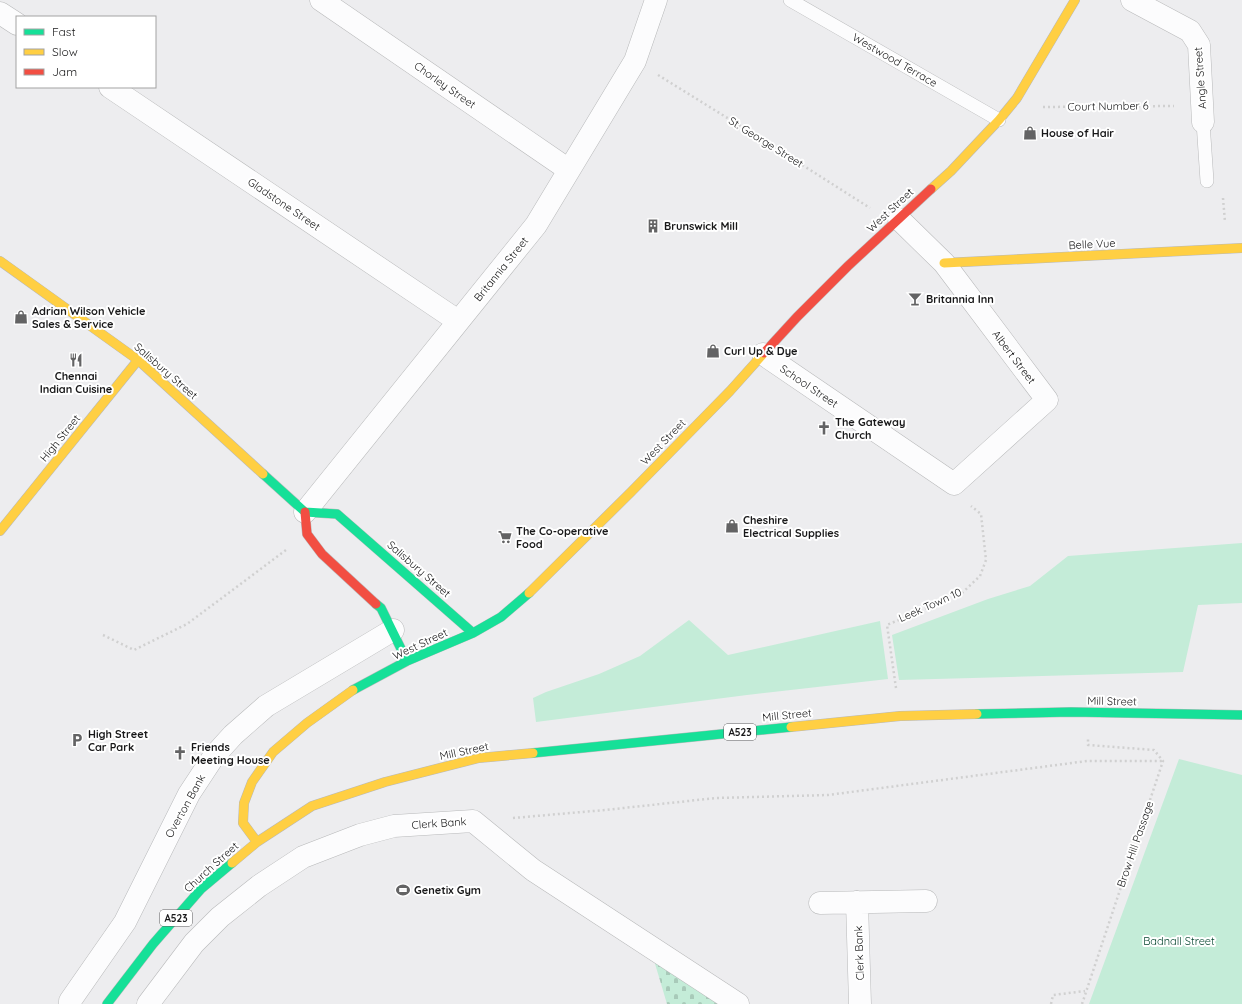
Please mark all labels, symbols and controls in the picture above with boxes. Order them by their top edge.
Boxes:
legend [16,16,156,88]
text: Fast [52,24,76,39]
street label: Westwood Terrace [850,30,940,90]
text: Slow [52,44,78,59]
street label: Angle Street [1191,46,1209,109]
street label: Chorley Street [411,59,479,112]
text: Jam [52,64,77,79]
street label: Court Number 6 [1067,98,1149,114]
street label: St. George Street [726,113,806,171]
shop icon: House of Hair [1022,125,1038,141]
place label: House of Hair [1041,126,1114,140]
street label: Gladstone Street [245,175,323,234]
street label: West Street [864,185,916,235]
building icon: Brunswick Mill [645,218,661,234]
place label: Brunswick Mill [664,219,738,233]
street label: Britannia Street [471,234,531,304]
street label: Belle Vue [1068,236,1116,252]
bar icon: Britannia Inn [907,291,923,307]
place label: Britannia Inn [926,292,994,306]
place label: Adrian Wilson Vehicle Sales & Service [32,304,146,331]
shop icon: Adrian Wilson Vehicle Sales & Service [13,309,29,325]
street label: Albert Street [989,327,1039,387]
street label: Salisbury Street [131,340,201,402]
shop icon: Curl Up & Dye [705,343,721,359]
place label: Curl Up & Dye [724,344,798,358]
restaurant icon: Chennai Indian Cuisine [68,352,84,368]
street label: School Street [777,361,841,411]
place label: Chennai Indian Cuisine [40,369,113,396]
street label: High Street [37,411,83,464]
place label: The Gateway Church [835,415,905,442]
street label: West Street [638,416,689,468]
church icon: The Gateway Church [816,420,832,436]
place label: Cheshire Electrical Supplies [743,513,839,540]
shop icon: Cheshire Electrical Supplies [724,518,740,534]
place label: The Co-operative Food [516,524,609,551]
supermarket icon: The Co-operative Food [497,529,513,545]
street label: Salisbury Street [384,538,454,600]
street label: Leek Town 10 [896,585,964,625]
street label: West Street [390,625,450,663]
street label: Mill Street [1087,694,1137,708]
street label: Mill Street [762,705,813,725]
road number: A523 [724,724,756,740]
place label: High Street Car Park [88,727,148,754]
parking icon: High Street Car Park [69,732,85,748]
street label: Mill Street [438,739,490,763]
place label: Friends Meeting House [191,740,270,767]
church icon: Friends Meeting House [172,745,188,761]
street label: Overton Bank [162,772,208,840]
street label: Brow Hill Passage [1114,799,1156,889]
street label: Clerk Bank [411,814,467,832]
street label: Church Street [181,839,241,895]
sports icon: Genetix Gym [395,882,411,898]
place label: Genetix Gym [414,883,481,897]
road number: A523 [160,910,192,926]
street label: Clerk Bank [851,925,867,981]
park label: Badnall Street [1143,934,1215,948]

